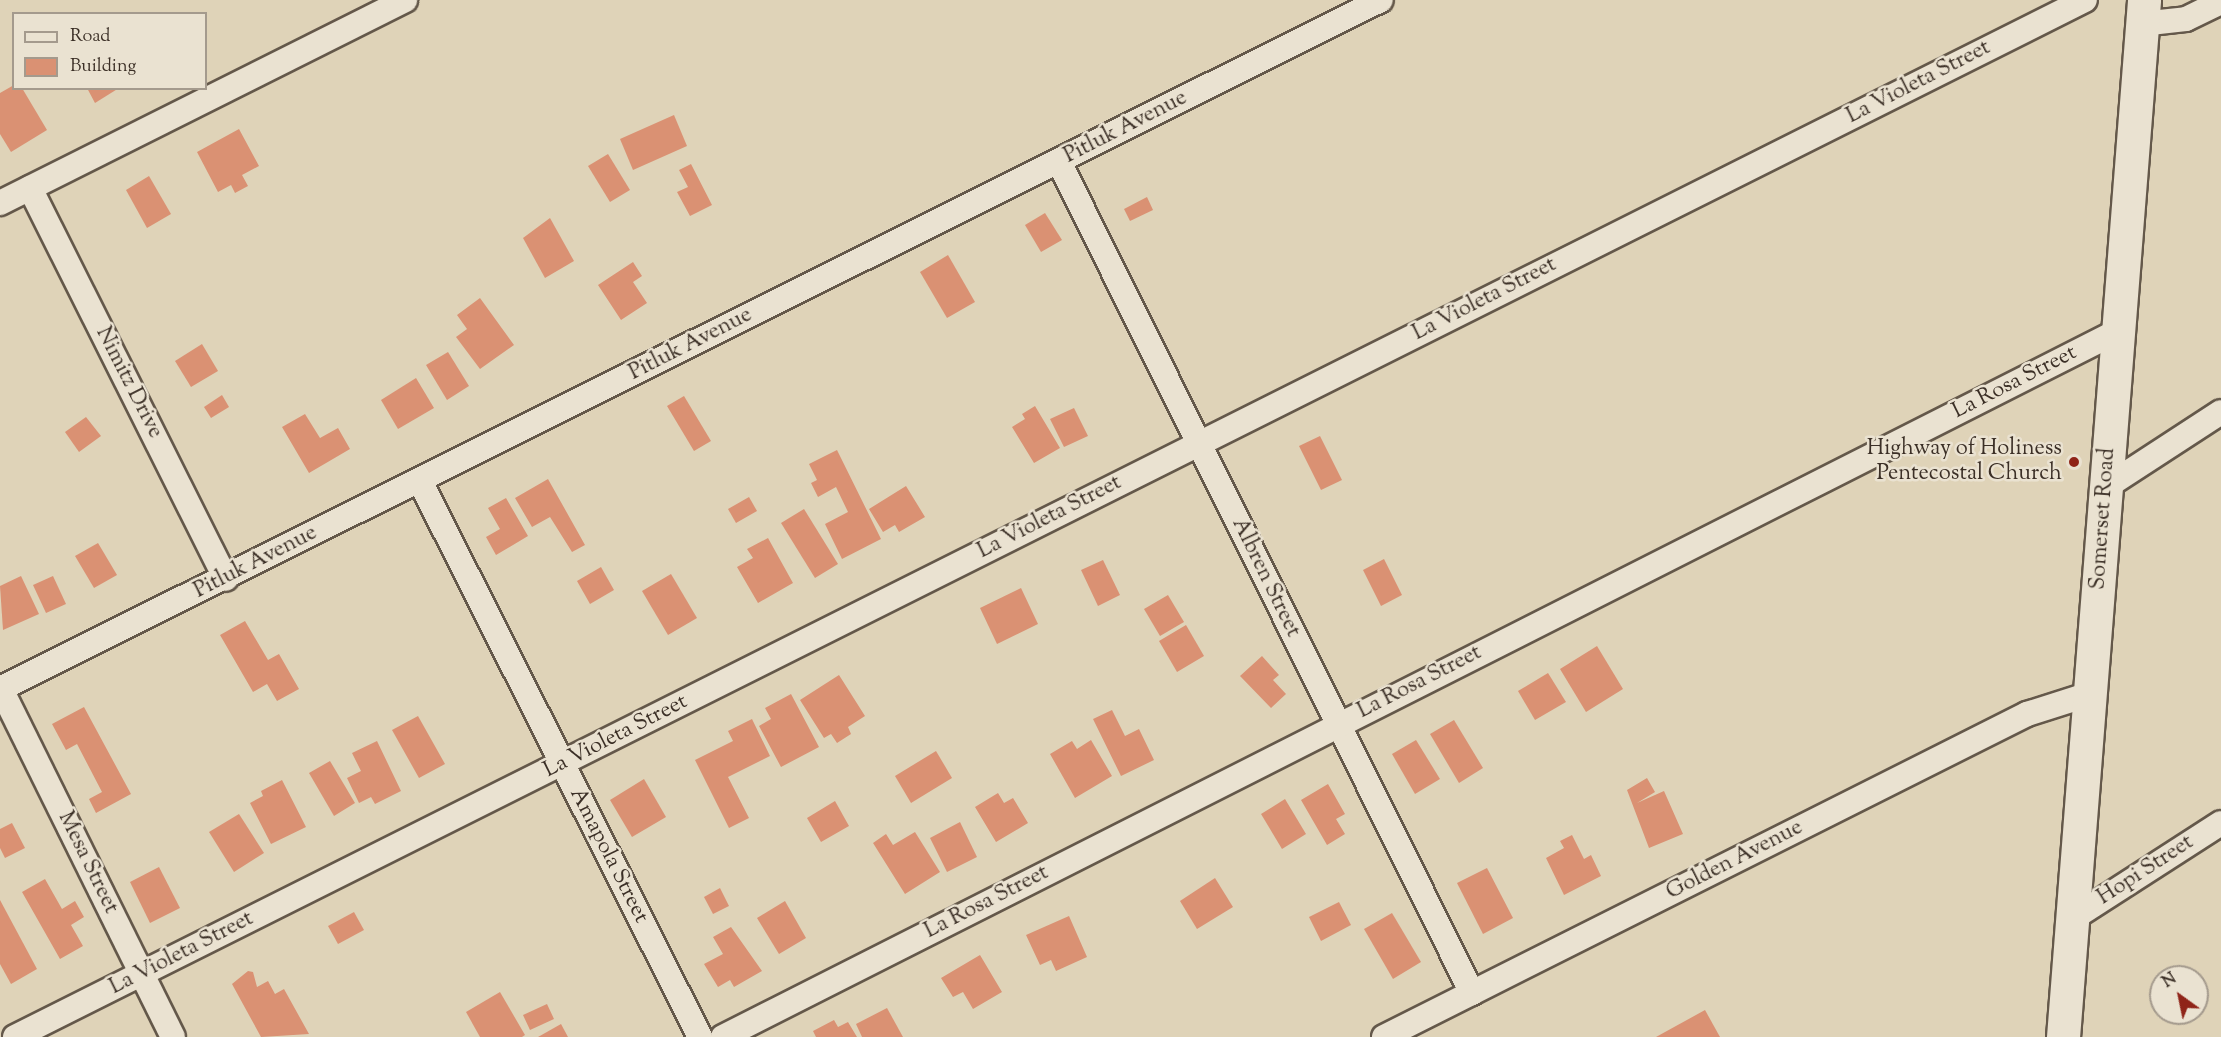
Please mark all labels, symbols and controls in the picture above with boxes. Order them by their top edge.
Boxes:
legend [12,12,207,90]
text: Road [70,24,110,50]
street label: La Violeta Street [1843,35,1995,131]
text: Building [70,54,136,80]
street label: Pitluk Avenue [1060,86,1192,170]
street label: La Violeta Street [1409,252,1561,348]
street label: Pitluk Avenue [625,303,757,387]
street label: Nimitz Drive [89,323,167,443]
street label: La Rosa Street [1949,340,2081,426]
place label: Highway of Holiness Pentecostal Church [1867,436,2062,488]
street label: Somerset Road [2086,447,2122,591]
marker: Highway of Holiness Pentecostal Church [2067,455,2081,469]
street label: La Violeta Street [974,470,1126,566]
street label: Albren Street [1225,514,1305,642]
street label: Pitluk Avenue [190,521,322,605]
street label: La Rosa Street [1354,640,1486,726]
street label: La Violeta Street [540,689,692,785]
street label: Amapola Street [563,784,653,928]
street label: Mesa Street [51,808,123,918]
street label: Golden Avenue [1662,815,1808,907]
street label: Hopi Street [2093,830,2199,912]
street label: La Rosa Street [921,860,1053,946]
street label: La Violeta Street [106,906,258,1002]
north arrow [2149,965,2209,1025]
text: N [2158,968,2182,994]

